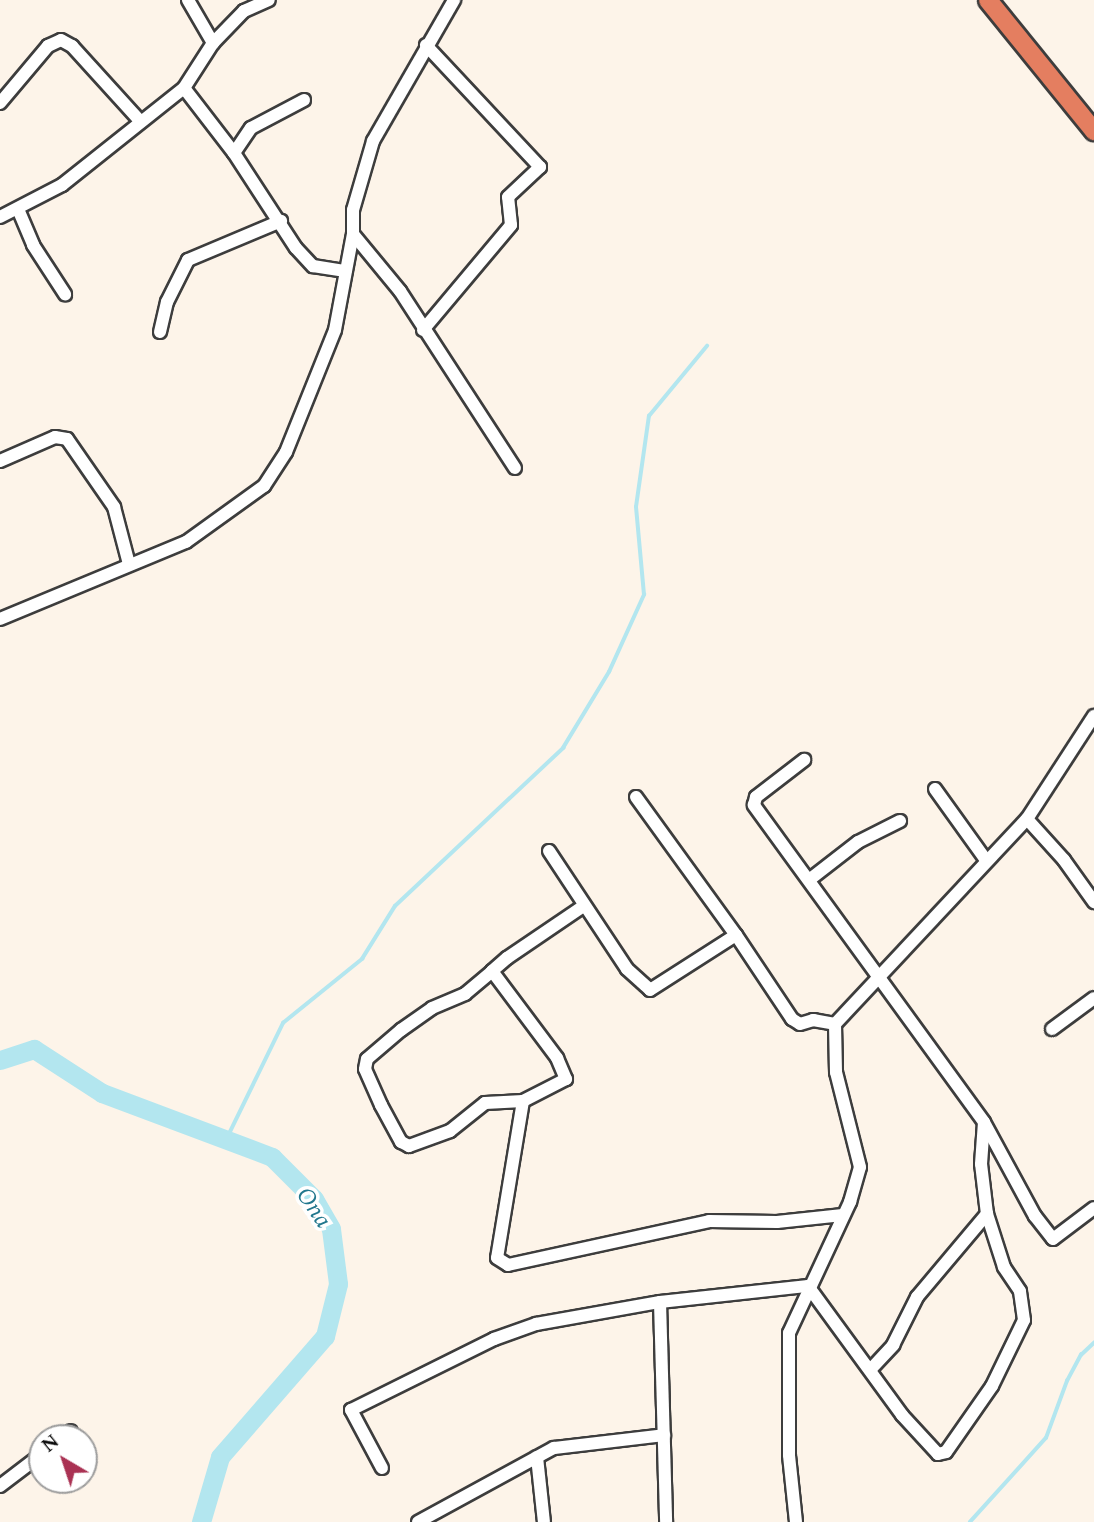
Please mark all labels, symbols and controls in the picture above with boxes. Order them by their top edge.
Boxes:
water label: Ona [289,1182,337,1234]
north arrow [28,1424,98,1494]
text: N [36,1428,66,1460]

